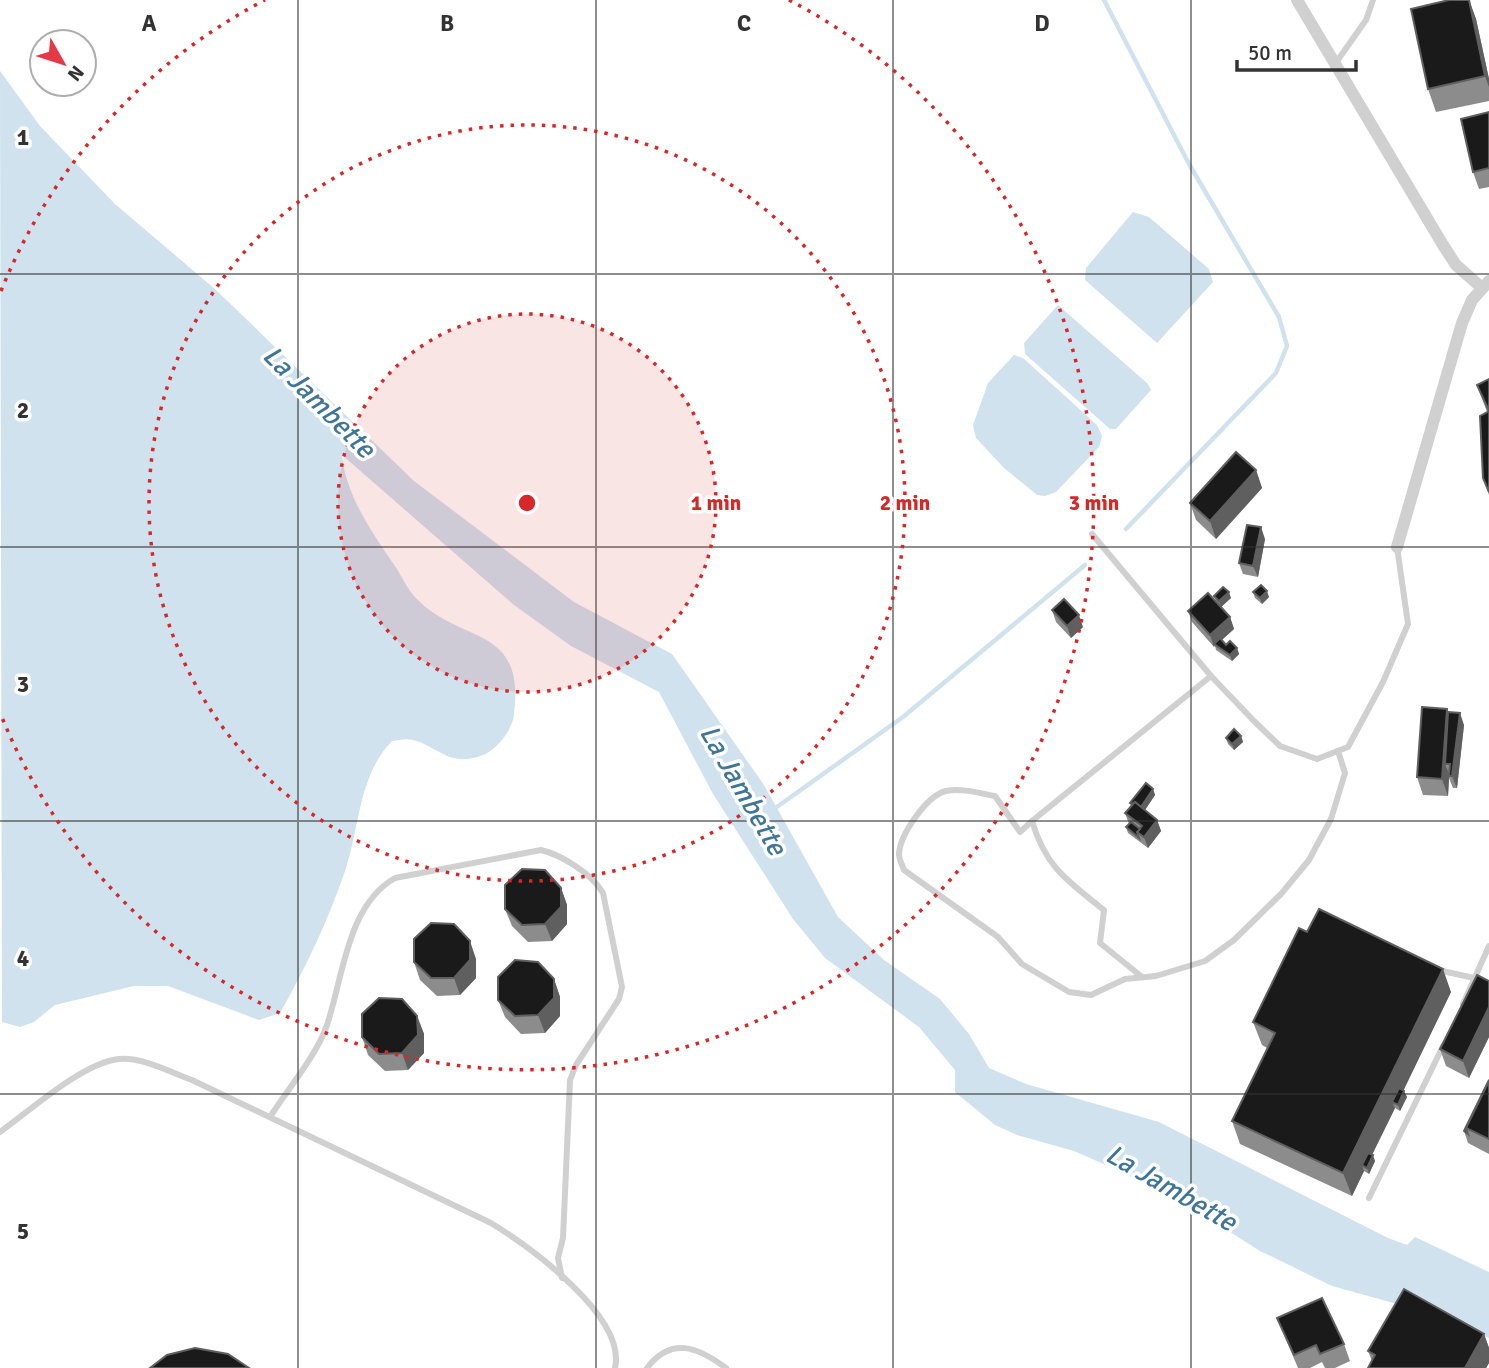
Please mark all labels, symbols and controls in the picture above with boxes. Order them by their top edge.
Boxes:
text: A [142,9,157,38]
text: B [440,9,454,38]
text: C [737,9,751,38]
text: D [1034,9,1050,38]
north arrow [28,28,98,98]
scale bar [1237,28,1356,72]
text: 50 m [1248,40,1292,66]
text: N [62,60,89,86]
text: 1 [17,123,29,152]
water label: La Jambette [256,339,384,467]
text: 2 [17,396,29,425]
text: 1 min [691,490,741,516]
text: 2 min [880,490,930,516]
text: 3 min [1069,490,1119,516]
centre of rings [515,491,539,515]
text: 3 [17,670,29,699]
water label: La Jambette [692,719,795,863]
text: 4 [17,944,29,973]
water label: La Jambette [1100,1137,1244,1240]
text: 5 [17,1217,29,1246]

